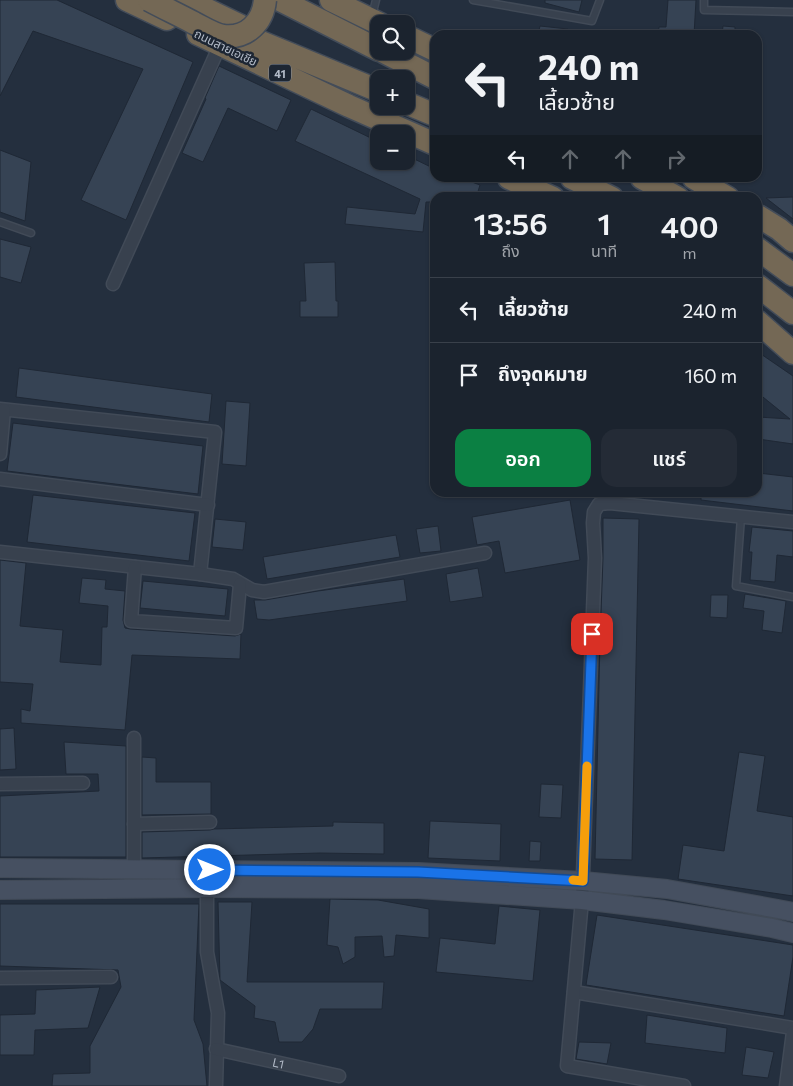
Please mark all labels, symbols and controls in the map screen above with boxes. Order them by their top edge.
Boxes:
map controls [370,15,415,170]
button: search [370,15,415,60]
street label: ถนนสายเอเชีย [192,26,260,68]
text: 240 m [538,44,639,87]
icon: left [455,50,520,115]
road number: 41 [269,64,291,82]
button: + [370,70,415,115]
text: เลี้ยวซ้าย [538,88,615,115]
button: − [370,125,415,170]
icon: left [503,145,531,173]
icon: ahead [556,145,584,173]
icon: ahead [609,145,637,173]
icon: right [662,145,690,173]
text: 13:56 [473,204,548,241]
text: 1 [597,204,611,241]
text: 400 [661,207,719,244]
text: ถึง [501,241,520,260]
text: นาที [591,241,617,260]
text: m [683,243,697,262]
icon: left [455,296,483,324]
text: เลี้ยวซ้าย [498,297,569,320]
text: 240 m [683,299,737,322]
icon: arrive [455,361,483,389]
text: ถึงจุดหมาย [498,362,588,385]
text: 160 m [685,364,737,387]
button: ออก [455,429,591,487]
button: แชร์ [601,429,737,487]
pin [571,613,613,655]
icon: arrive [578,620,606,648]
position arrow [183,843,235,895]
street label: L1 [271,1055,286,1071]

